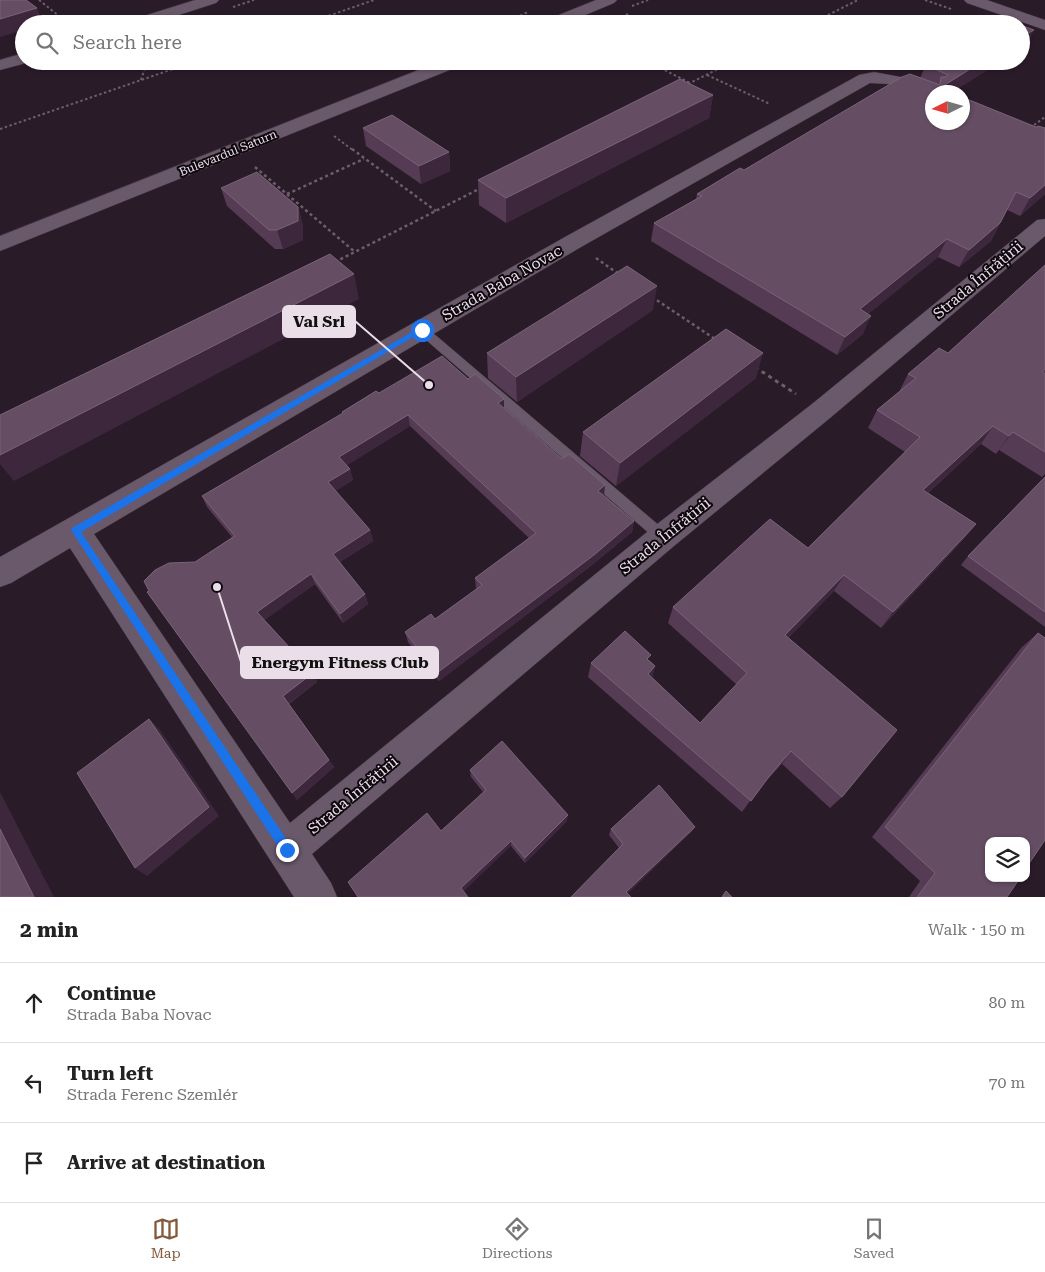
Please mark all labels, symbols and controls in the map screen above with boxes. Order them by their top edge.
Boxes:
search box [15,15,1030,70]
icon: search [33,29,61,57]
text: Search here [73,31,182,54]
north arrow [925,85,970,130]
street label: Bulevardul Saturn [177,127,279,179]
street label: Strada Înfrățirii [929,237,1027,324]
street label: Strada Baba Novac [439,241,565,325]
callout: Val Srl [283,306,355,337]
text: Val Srl [293,312,346,331]
route start [411,319,434,342]
street label: Strada Înfrățirii [616,494,715,579]
callout: Energym Fitness Club [241,647,438,678]
text: Energym Fitness Club [251,653,429,672]
street label: Strada Înfrățirii [304,752,402,839]
map controls [985,837,1030,882]
button: layers [985,837,1030,882]
route end [276,839,299,862]
text: 2 min [20,918,78,942]
text: Walk · 150 m [928,920,1025,939]
text: Continue [67,982,156,1005]
icon: ahead [20,989,48,1017]
text: 80 m [988,993,1025,1012]
text: Strada Baba Novac [67,1005,211,1024]
text: Turn left [67,1062,153,1085]
icon: left [20,1069,48,1097]
text: 70 m [988,1073,1025,1092]
text: Strada Ferenc Szemlér [67,1085,238,1104]
icon: arrive [20,1149,48,1177]
text: Arrive at destination [67,1151,265,1174]
tab: Map [151,1215,181,1261]
tab: Directions [482,1215,552,1261]
tab: Saved [854,1215,894,1261]

